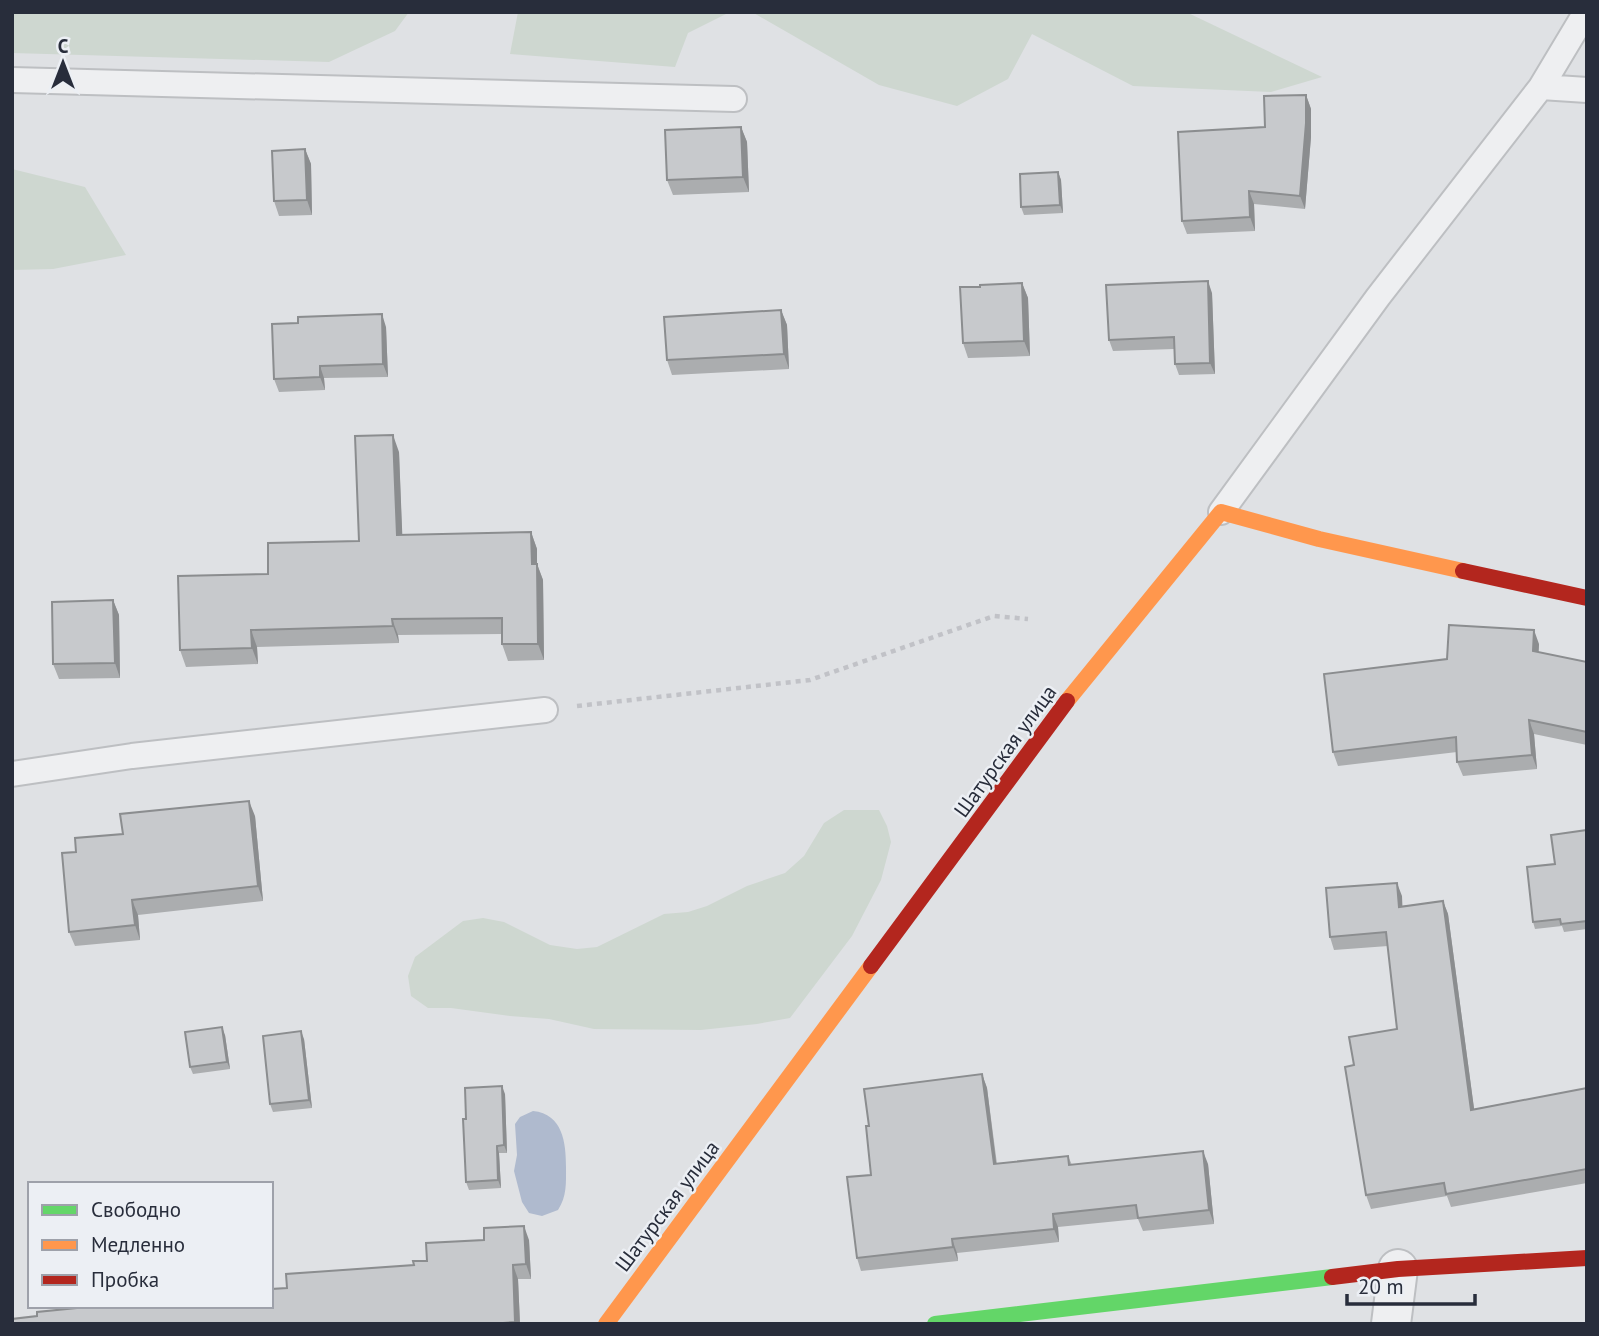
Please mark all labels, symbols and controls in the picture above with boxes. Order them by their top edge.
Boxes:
north arrow [28,28,98,98]
text: С [58,34,69,58]
street label: Шатурская улица [948,679,1062,823]
street label: Шатурская улица [609,1135,725,1277]
legend [28,1182,273,1308]
text: Свободно [91,1196,181,1223]
text: Медленно [91,1231,185,1258]
scale bar [1347,1262,1475,1306]
text: Пробка [91,1266,159,1293]
text: 20 m [1358,1273,1404,1300]

